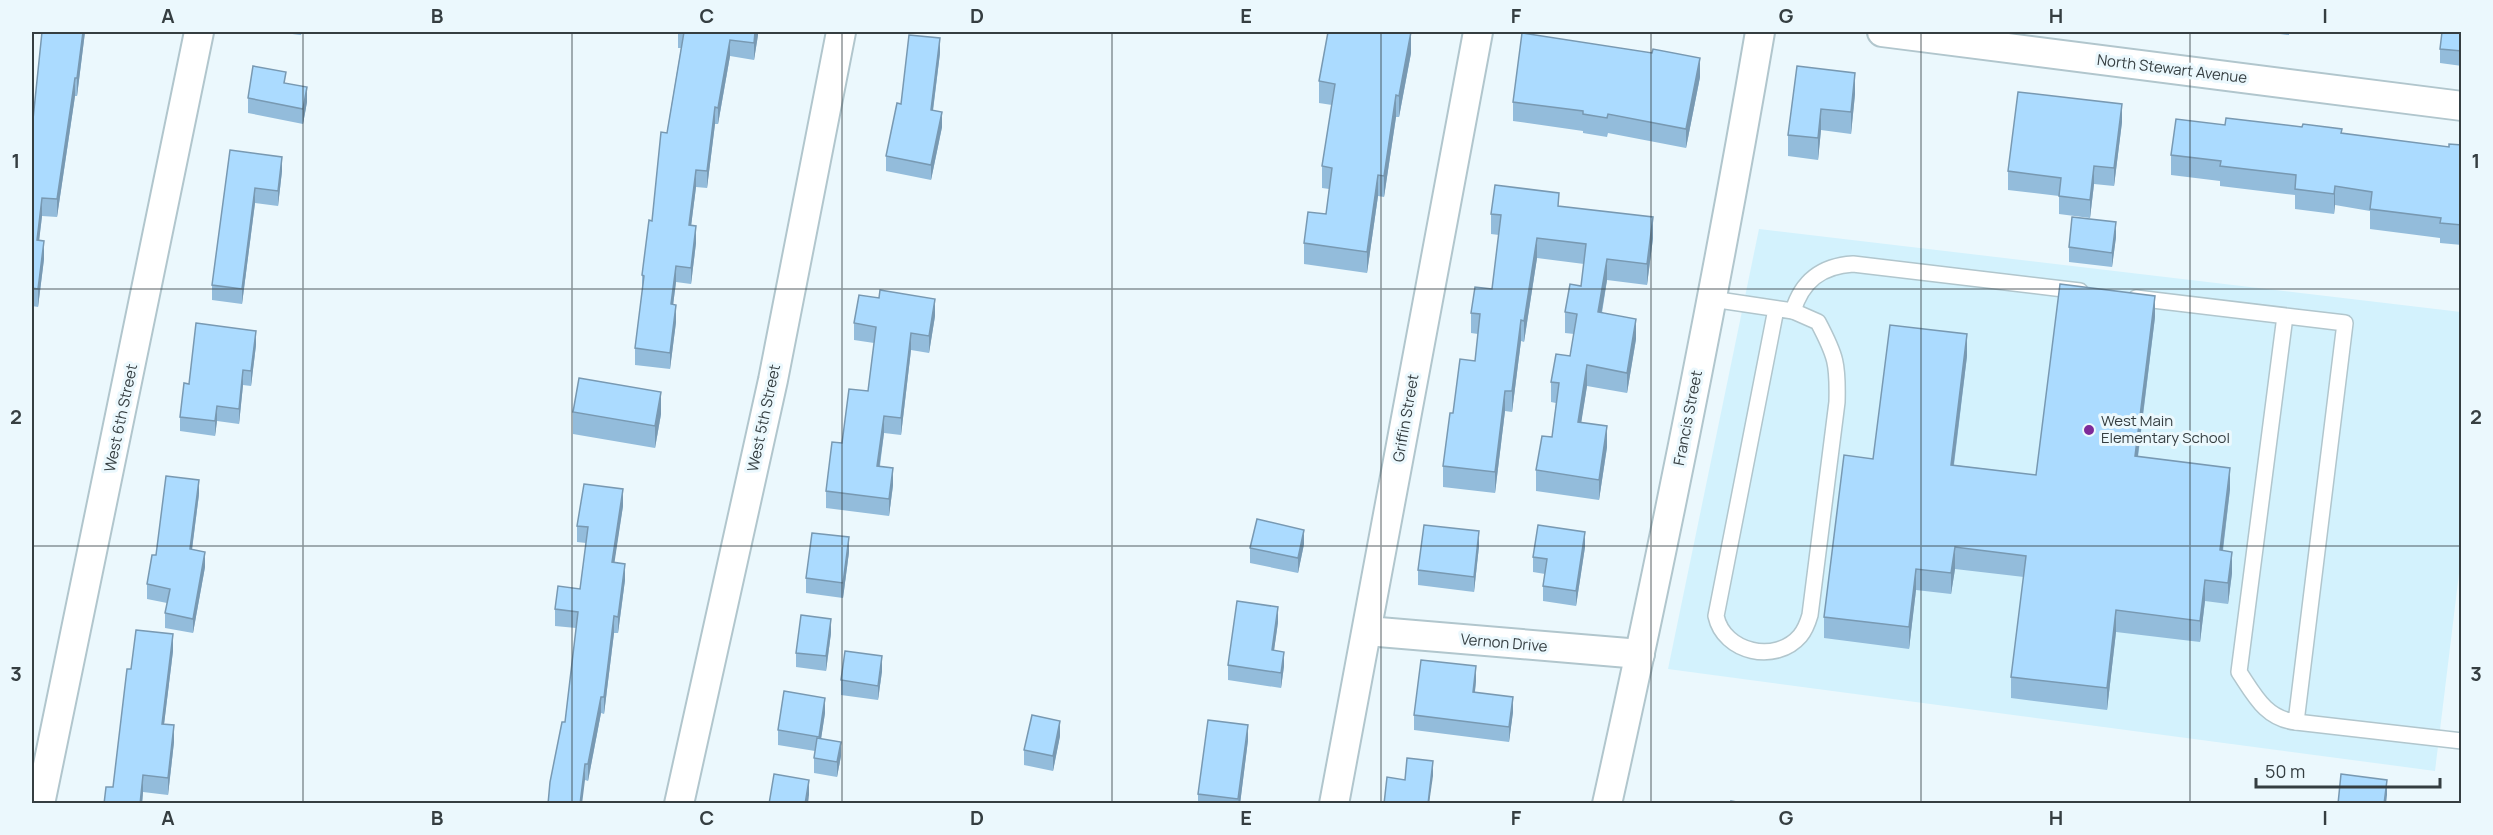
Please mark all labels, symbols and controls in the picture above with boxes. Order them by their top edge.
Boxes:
text: A [161,2,175,29]
text: B [431,2,444,29]
text: C [700,2,714,29]
text: D [970,2,984,29]
text: E [1240,2,1252,29]
text: F [1511,2,1522,29]
text: G [1779,2,1794,29]
text: H [2049,2,2063,29]
text: I [2322,2,2328,29]
street label: North Stewart Avenue [2096,49,2249,88]
text: 1 [12,147,20,174]
text: 1 [2472,147,2480,174]
street label: West 6th Street [99,362,142,474]
street label: West 5th Street [742,362,785,474]
street label: Francis Street [1668,369,1707,467]
street label: Griffin Street [1387,372,1424,464]
text: 2 [10,403,22,430]
text: 2 [2470,403,2482,430]
place label: West Main Elementary School [2101,410,2230,448]
marker: West Main Elementary School [2082,423,2096,437]
street label: Vernon Drive [1460,628,1549,657]
text: 3 [10,660,22,687]
text: 3 [2470,660,2482,687]
scale bar [2256,751,2440,789]
text: 50 m [2265,759,2305,783]
text: A [161,804,175,831]
text: B [431,804,444,831]
text: C [700,804,714,831]
text: D [970,804,984,831]
text: E [1240,804,1252,831]
text: F [1511,804,1522,831]
text: G [1779,804,1794,831]
text: H [2049,804,2063,831]
text: I [2322,804,2328,831]

